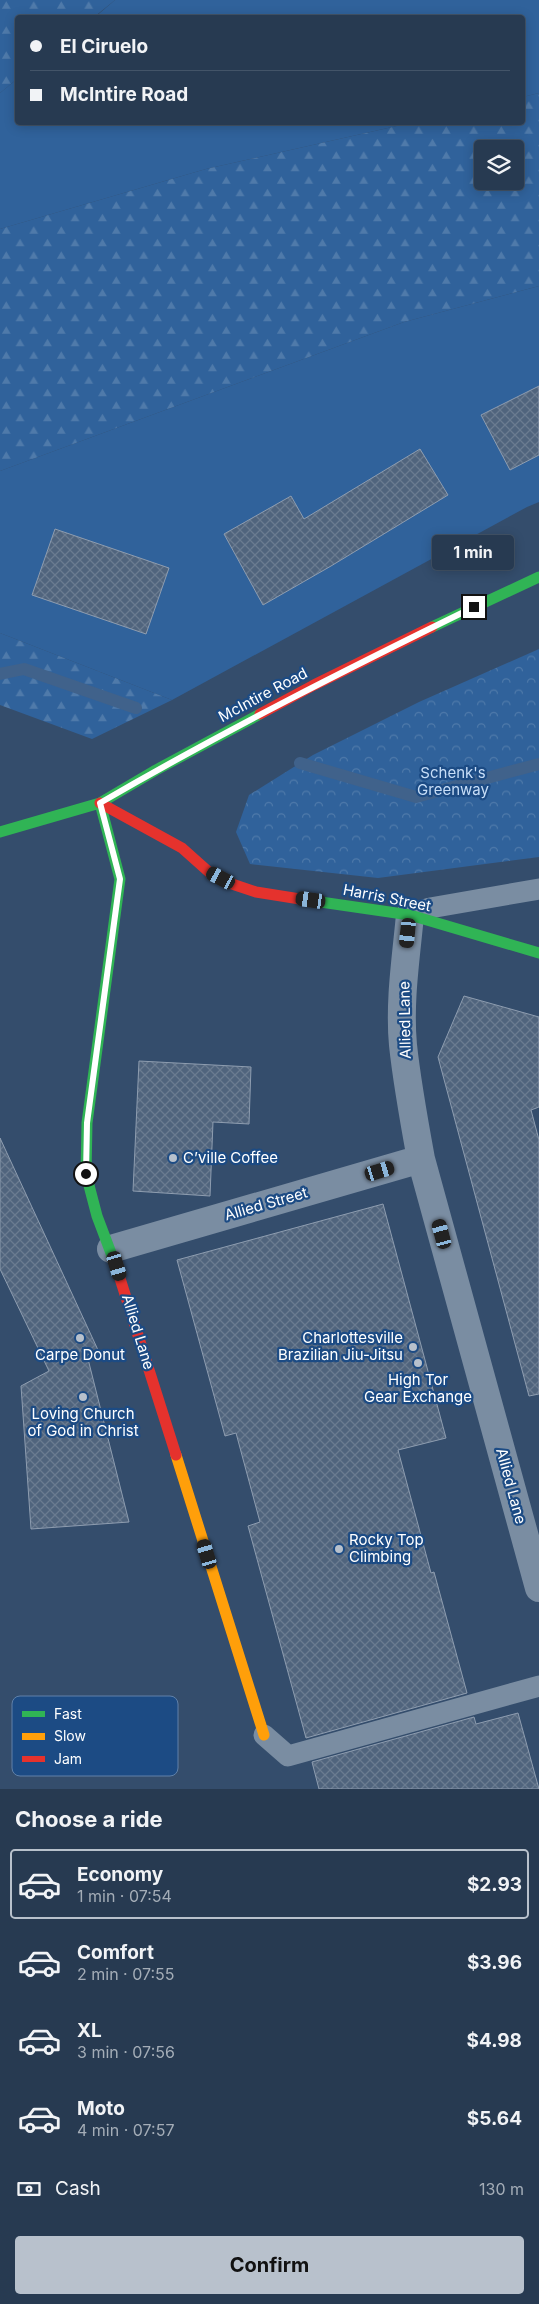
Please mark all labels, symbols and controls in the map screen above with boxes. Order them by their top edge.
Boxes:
text: El Ciruelo [60,35,148,58]
text: McIntire Road [60,83,188,106]
map controls [474,140,524,190]
button: layers [474,140,524,190]
callout: 1 min [433,534,515,570]
text: 1 min [453,542,493,562]
route end [463,596,485,618]
street label: McIntire Road [215,663,311,726]
park label: Schenk's Greenway [417,763,489,799]
car [204,864,237,892]
street label: Harris Street [341,880,433,915]
car [295,890,326,910]
car [398,917,417,949]
street label: Allied Lane [394,981,415,1059]
place label: C’ville Coffee [183,1148,278,1167]
marker: C’ville Coffee [167,1152,179,1164]
car [363,1159,396,1183]
route start [75,1163,97,1185]
street label: Allied Street [222,1183,310,1224]
car [430,1218,453,1250]
car [105,1249,128,1283]
street label: Allied Lane [118,1292,159,1372]
place label: Charlottesville Brazilian Jiu-Jitsu [278,1328,403,1364]
marker: Carpe Donut [74,1332,86,1344]
marker: Charlottesville Brazilian Jiu-Jitsu [407,1341,419,1353]
place label: Carpe Donut [35,1345,125,1364]
marker: High Tor Gear Exchange [412,1357,424,1369]
place label: High Tor Gear Exchange [364,1370,472,1406]
marker: Loving Church of God in Christ [77,1391,89,1403]
place label: Loving Church of God in Christ [27,1404,139,1440]
street label: Allied Lane [492,1446,531,1526]
place label: Rocky Top Climbing [349,1530,424,1566]
car [195,1537,218,1571]
marker: Rocky Top Climbing [333,1543,345,1555]
legend [12,1696,178,1776]
text: Fast [54,1705,82,1722]
text: Slow [54,1727,86,1744]
text: Jam [54,1750,82,1767]
text: Choose a ride [15,1806,163,1832]
icon: car [17,1862,62,1907]
text: Economy [77,1863,163,1886]
text: $2.93 [467,1873,522,1896]
text: 1 min · 07:54 [77,1886,172,1906]
icon: car [17,1940,62,1985]
text: Comfort [77,1941,154,1964]
text: $3.96 [467,1951,522,1974]
text: 2 min · 07:55 [77,1964,175,1984]
icon: car [17,2018,62,2063]
text: XL [77,2019,102,2042]
text: $4.98 [467,2029,522,2052]
text: 3 min · 07:56 [77,2042,175,2062]
icon: car [17,2096,62,2141]
text: Moto [77,2097,125,2120]
text: $5.64 [467,2107,522,2130]
text: 4 min · 07:57 [77,2120,174,2140]
icon: cash [15,2175,43,2203]
text: Cash [55,2177,101,2200]
text: 130 m [479,2179,524,2199]
button: Confirm [15,2236,524,2294]

